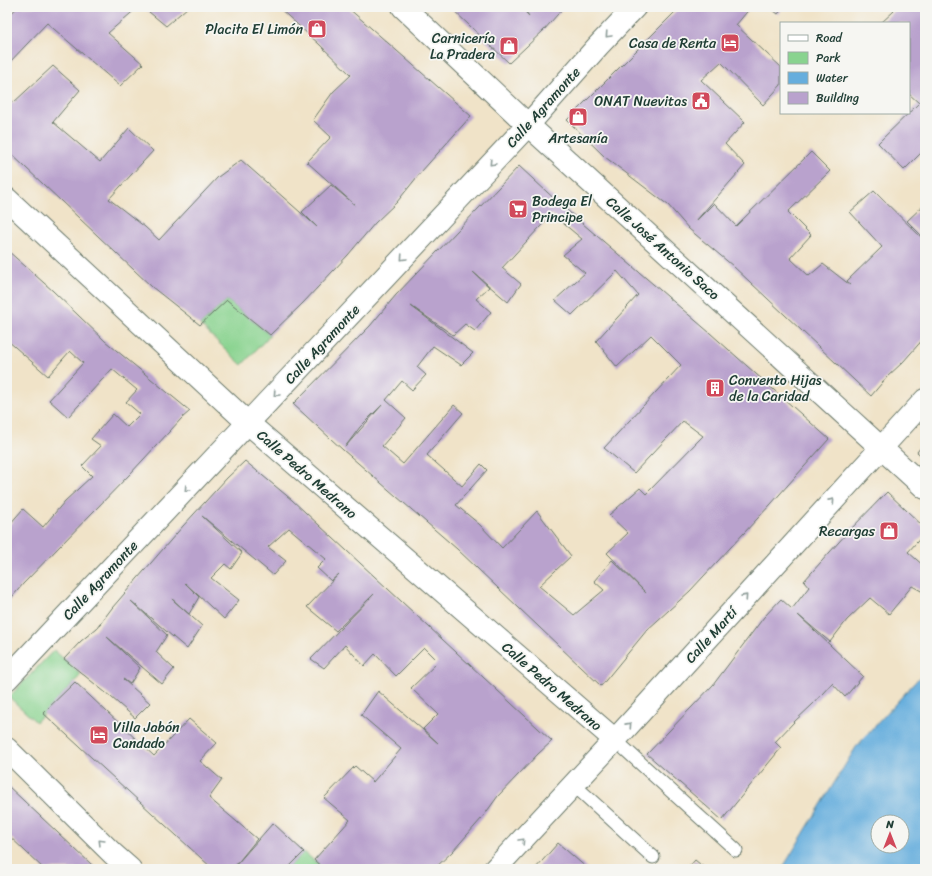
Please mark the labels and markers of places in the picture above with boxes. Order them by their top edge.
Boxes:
place label: Placita El Limón [205,17,303,42]
shop icon: Placita El Limón [306,18,328,40]
place label: Carnicería La Pradera [430,26,495,67]
place label: Casa de Renta [629,31,717,56]
hotel icon: Casa de Renta [719,32,741,54]
shop icon: Carnicería La Pradera [498,35,520,57]
place label: ONAT Nuevitas [594,89,687,114]
public building icon: ONAT Nuevitas [690,90,712,112]
shop icon: Artesanía [567,106,589,128]
place label: Artesanía [547,126,608,151]
place label: Bodega El Principe [532,189,593,230]
supermarket icon: Bodega El Principe [507,198,529,220]
place label: Convento Hijas de la Caridad [729,368,822,409]
building icon: Convento Hijas de la Caridad [704,377,726,399]
place label: Recargas [819,519,876,544]
shop icon: Recargas [878,520,900,542]
place label: Villa Jabón Candado [113,715,180,756]
hotel icon: Villa Jabón Candado [88,724,110,746]

